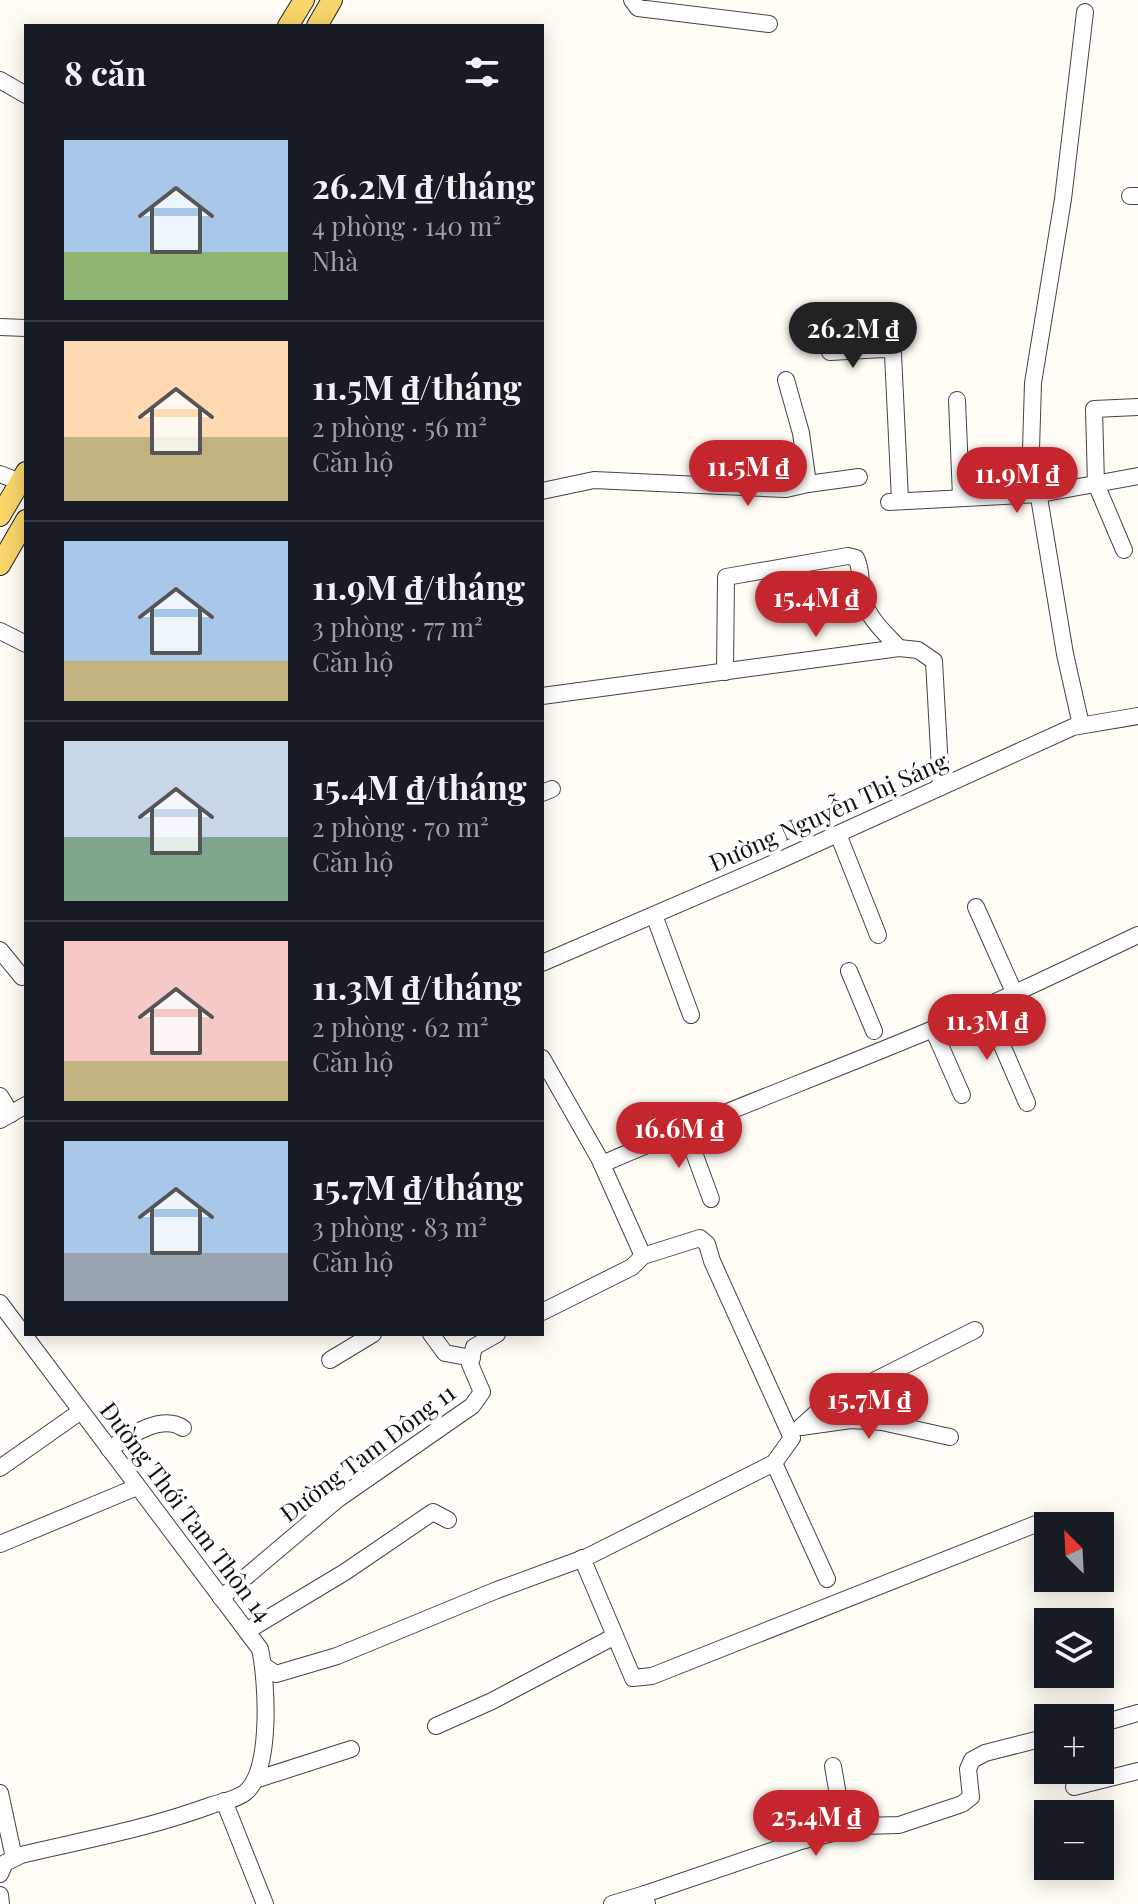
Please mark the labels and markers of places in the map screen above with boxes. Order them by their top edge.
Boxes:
pin: 26.2M ₫ [779,302,927,370]
pin: 11.5M ₫ [674,440,822,508]
pin: 11.9M ₫ [943,447,1091,515]
pin: 15.4M ₫ [742,571,890,639]
pin: 11.3M ₫ [913,994,1061,1062]
pin: 16.6M ₫ [605,1102,753,1170]
pin: 15.7M ₫ [795,1373,943,1441]
pin: 25.4M ₫ [742,1790,890,1858]

